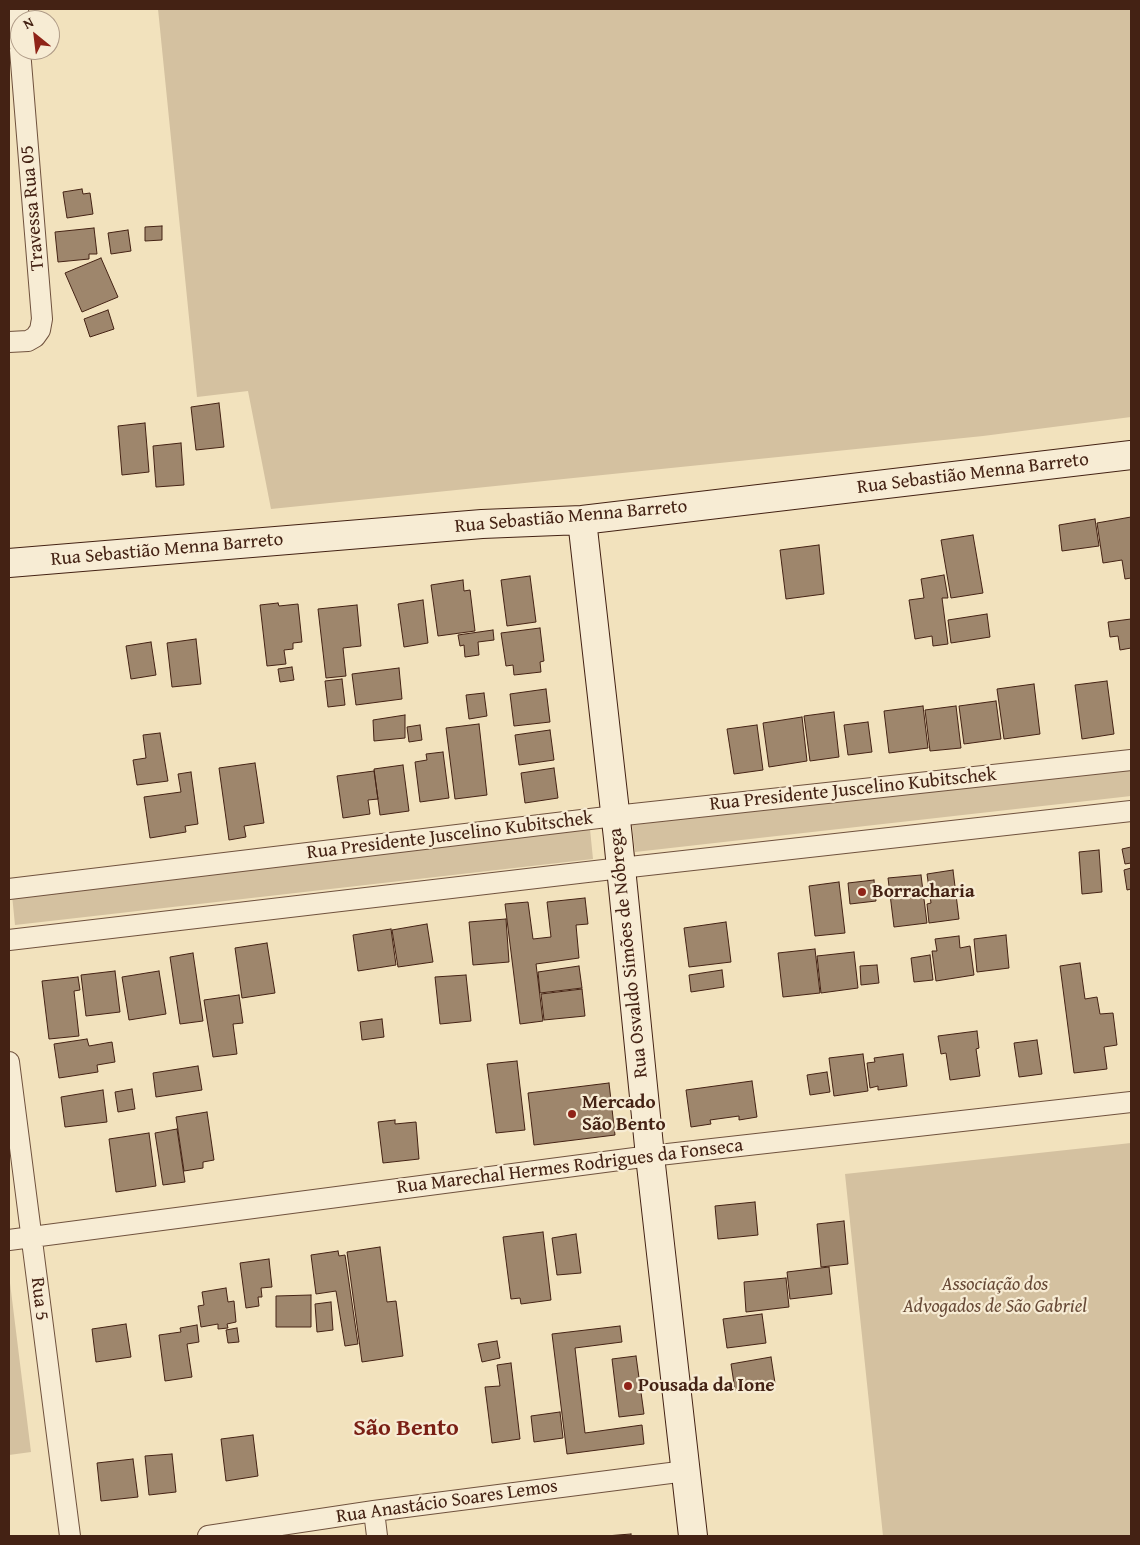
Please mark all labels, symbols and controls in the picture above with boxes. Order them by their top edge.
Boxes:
north arrow [10,10,60,60]
text: N [19,12,37,34]
street label: Travessa Rua 05 [16,144,50,272]
street label: Rua Sebastião Menna Barreto [856,448,1090,500]
street label: Rua Sebastião Menna Barreto [454,495,688,539]
street label: Rua Sebastião Menna Barreto [50,528,284,572]
street label: Rua Presidente Juscelino Kubitschek [709,764,997,816]
street label: Rua Presidente Juscelino Kubitschek [306,807,594,865]
street label: Rua Osvaldo Simões de Nóbrega [605,827,653,1079]
place label: Borracharia [872,881,975,903]
marker: Borracharia [856,886,868,898]
place label: Mercado São Bento [582,1092,666,1136]
marker: Mercado São Bento [566,1108,578,1120]
street label: Rua Marechal Hermes Rodrigues da Fonseca [396,1134,744,1200]
park label: Associação dos Advogados de São Gabriel [903,1274,1087,1318]
street label: Rua 5 [25,1276,53,1322]
place label: Pousada da Ione [638,1375,775,1397]
marker: Pousada da Ione [622,1380,634,1392]
district label: São Bento [353,1415,459,1443]
street label: Rua Anastácio Soares Lemos [335,1475,559,1529]

